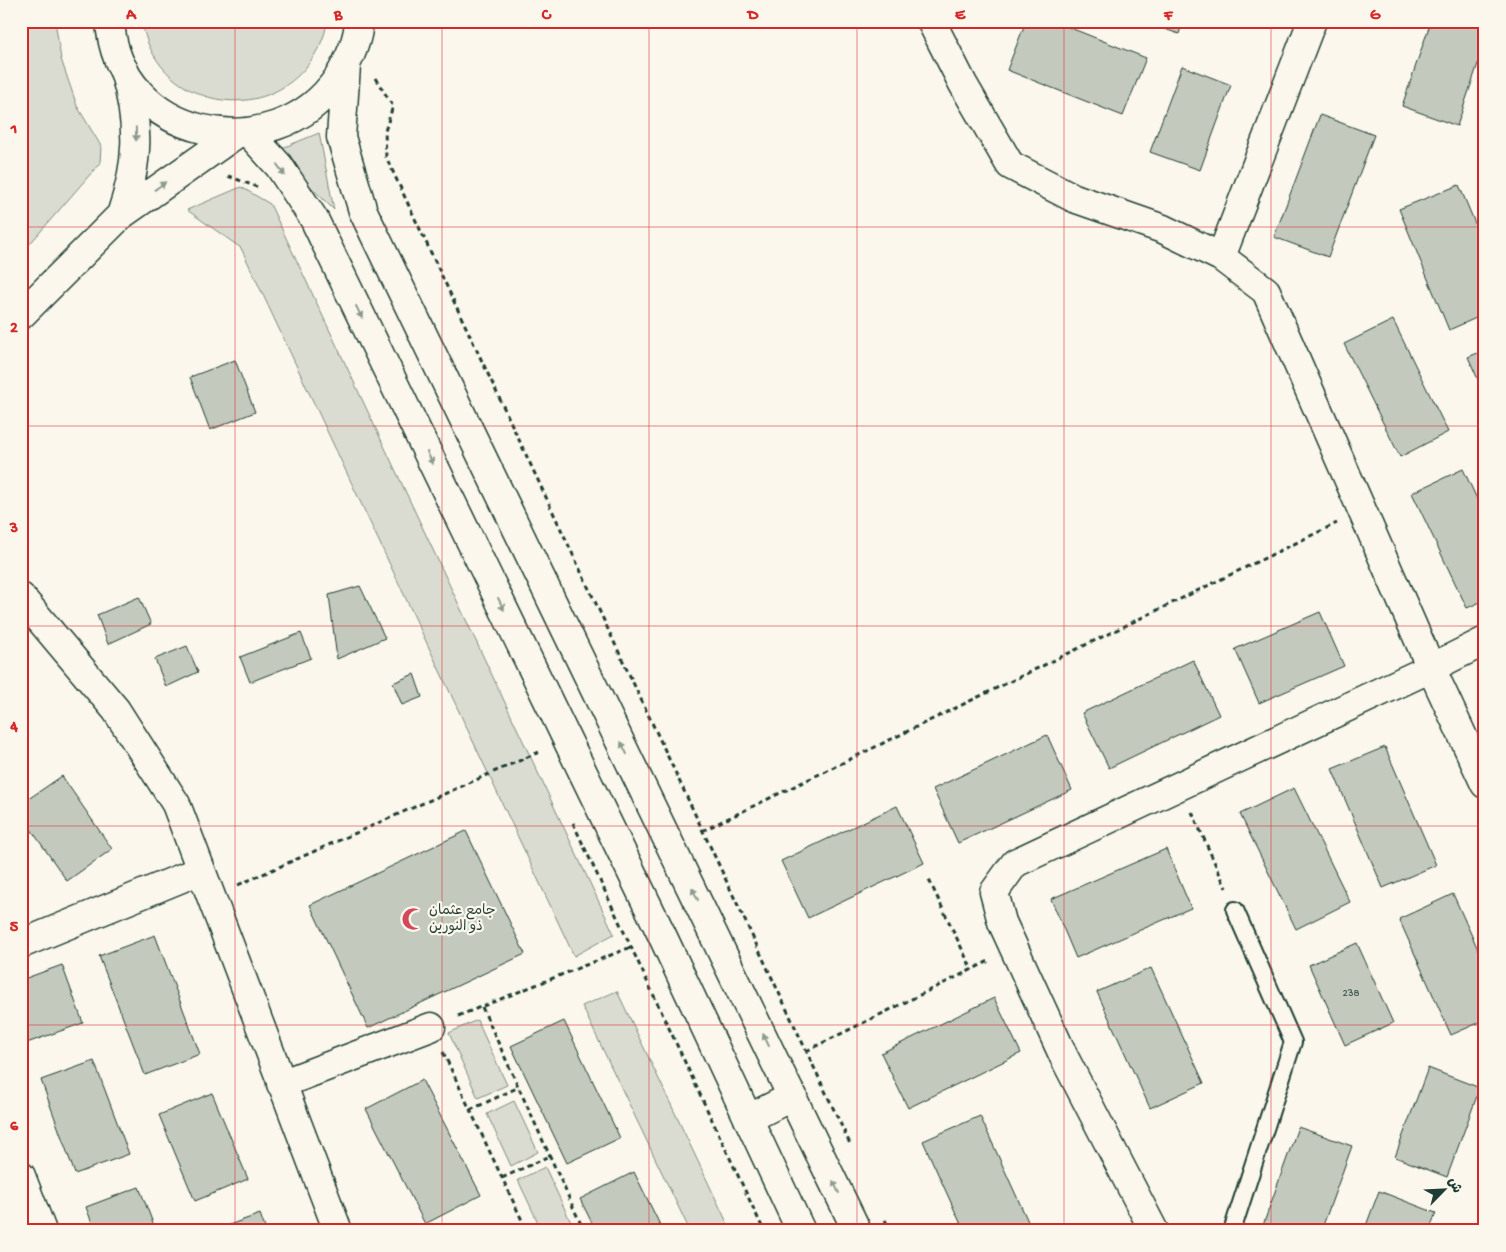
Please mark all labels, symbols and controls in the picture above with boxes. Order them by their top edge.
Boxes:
text: A [125,7,137,26]
text: B [333,7,343,26]
text: C [541,7,552,26]
text: D [746,7,759,26]
text: E [955,7,966,26]
text: F [1163,7,1174,26]
text: G [1370,7,1381,26]
text: 1 [10,121,17,140]
one-way arrow [132,126,140,142]
one-way arrow [276,163,286,176]
one-way arrow [153,181,167,191]
one-way arrow [355,305,363,319]
text: 2 [10,320,18,339]
one-way arrow [426,451,434,465]
text: 3 [9,520,18,539]
one-way arrow [497,597,505,611]
text: 4 [9,719,18,738]
one-way arrow [620,741,628,755]
one-way arrow [691,887,699,901]
place label: جامع عثمان ذو النورين [429,903,495,936]
mosque icon: جامع عثمان ذو النورين [400,906,426,932]
text: 5 [10,919,19,938]
house number: 238 [1342,988,1360,1000]
one-way arrow [762,1033,770,1047]
text: 6 [10,1118,19,1137]
north arrow [1418,1164,1468,1214]
text: ش [1443,1175,1464,1196]
one-way arrow [832,1180,840,1194]

